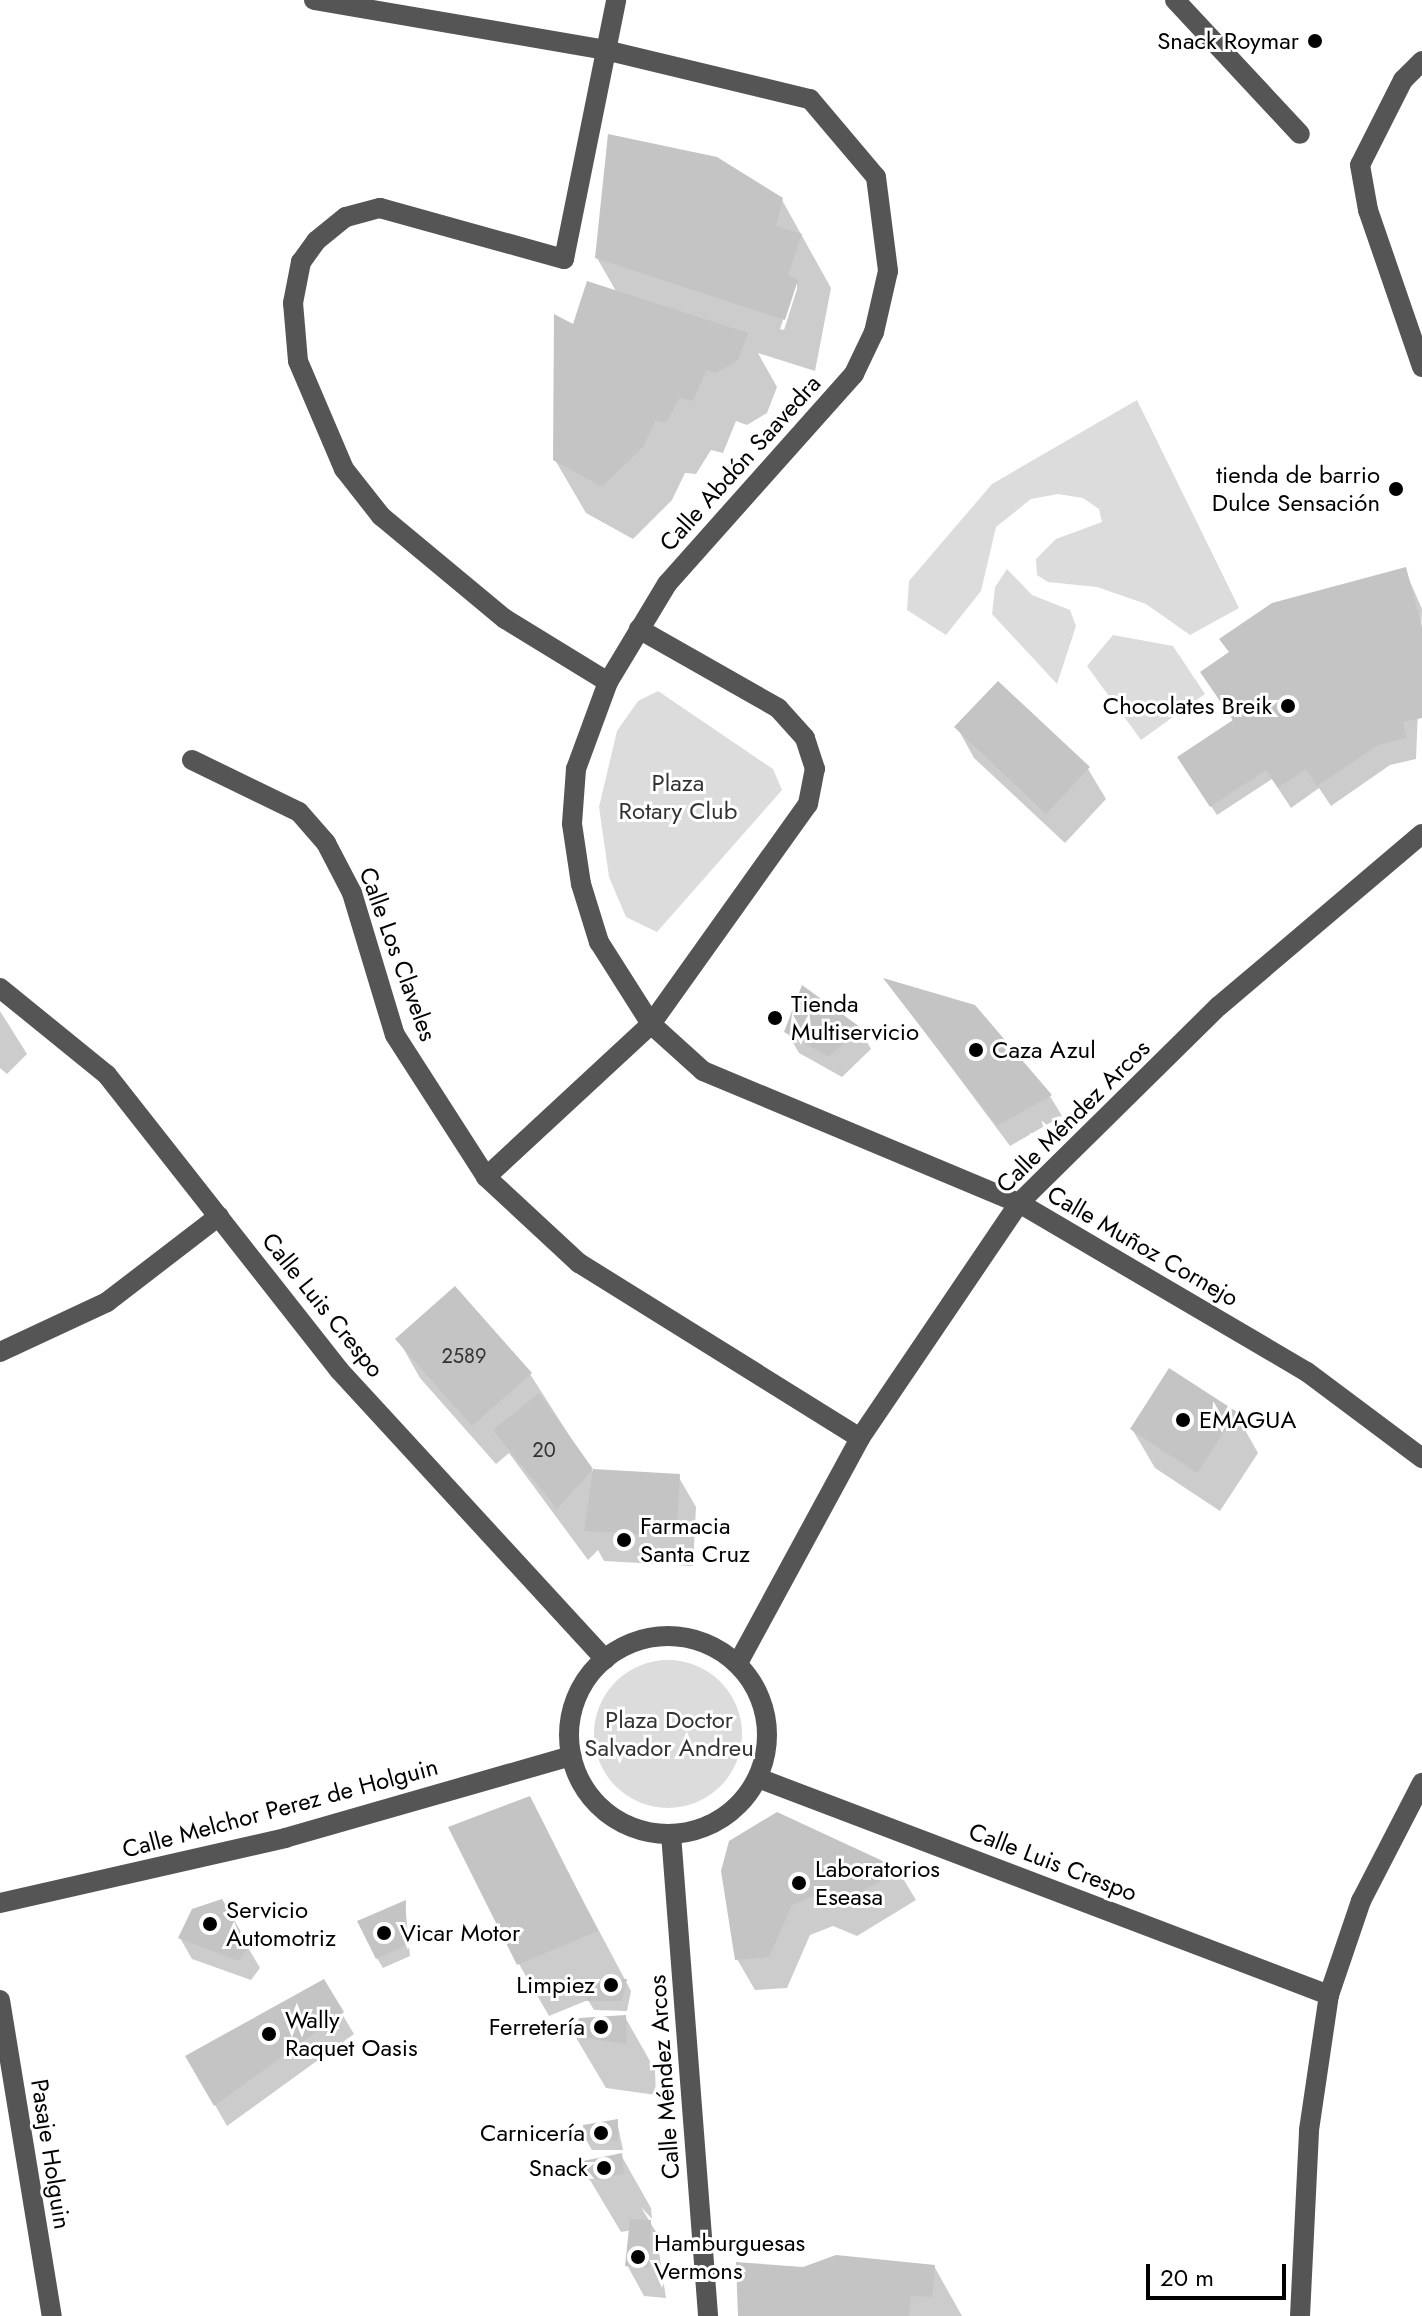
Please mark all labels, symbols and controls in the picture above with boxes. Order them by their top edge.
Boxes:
place label: Snack Roymar [1157,27,1299,55]
marker: Snack Roymar [1306,32,1324,50]
street label: Calle Abdón Saavedra [653,369,827,557]
place label: tienda de barrio Dulce Sensación [1212,461,1380,517]
marker: tienda de barrio Dulce Sensación [1387,480,1405,498]
place label: Chocolates Breik [1103,692,1272,720]
marker: Chocolates Breik [1279,697,1297,715]
park label: Plaza Rotary Club [619,769,737,825]
street label: Calle Los Claveles [353,863,443,1045]
place label: Tienda Multiservicio [791,990,919,1046]
marker: Tienda Multiservicio [766,1009,784,1027]
street label: Calle Méndez Arcos [990,1033,1156,1199]
place label: Caza Azul [992,1036,1096,1064]
marker: Caza Azul [967,1041,985,1059]
street label: Calle Muñoz Cornejo [1042,1180,1244,1312]
street label: Calle Luis Crespo [256,1227,390,1383]
house number: 2589 [441,1344,487,1368]
place label: EMAGUA [1199,1406,1296,1434]
marker: EMAGUA [1174,1411,1192,1429]
house number: 20 [532,1438,556,1462]
place label: Farmacia Santa Cruz [640,1512,750,1568]
marker: Farmacia Santa Cruz [615,1531,633,1549]
park label: Plaza Doctor Salvador Andreu [584,1706,754,1762]
street label: Calle Melchor Perez de Holguin [119,1752,441,1864]
street label: Calle Luis Crespo [965,1817,1141,1907]
place label: Laboratorios Eseasa [815,1855,940,1911]
marker: Laboratorios Eseasa [790,1874,808,1892]
place label: Servicio Automotriz [226,1896,336,1952]
marker: Servicio Automotriz [201,1915,219,1933]
place label: Vicar Motor [400,1919,520,1947]
marker: Vicar Motor [375,1924,393,1942]
place label: Limpiez [516,1971,595,1999]
street label: Calle Méndez Arcos [642,1974,686,2180]
marker: Limpiez [602,1976,620,1994]
place label: Wally Raquet Oasis [285,2006,418,2062]
place label: Ferretería [489,2013,585,2041]
marker: Ferretería [592,2018,610,2036]
marker: Wally Raquet Oasis [260,2025,278,2043]
street label: Pasaje Holguin [25,2077,77,2231]
place label: Carnicería [480,2119,585,2147]
marker: Carnicería [592,2124,610,2142]
place label: Snack [529,2154,588,2182]
marker: Snack [595,2159,613,2177]
place label: Hamburguesas Vermons [654,2229,805,2285]
marker: Hamburguesas Vermons [629,2248,647,2266]
scale bar [1150,2248,1290,2298]
text: 20 m [1160,2260,1214,2295]

